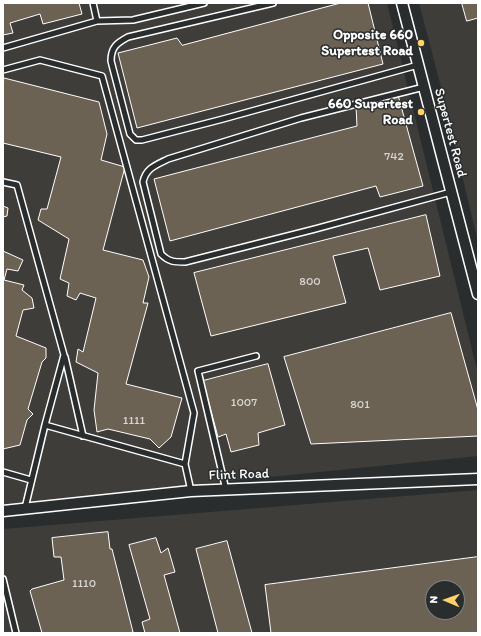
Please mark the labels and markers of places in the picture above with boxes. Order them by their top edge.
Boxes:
place label: Opposite 660 Supertest Road [321,27,413,60]
marker: Opposite 660 Supertest Road [416,38,426,48]
place label: 660 Supertest Road [328,96,413,128]
marker: 660 Supertest Road [416,107,426,117]

